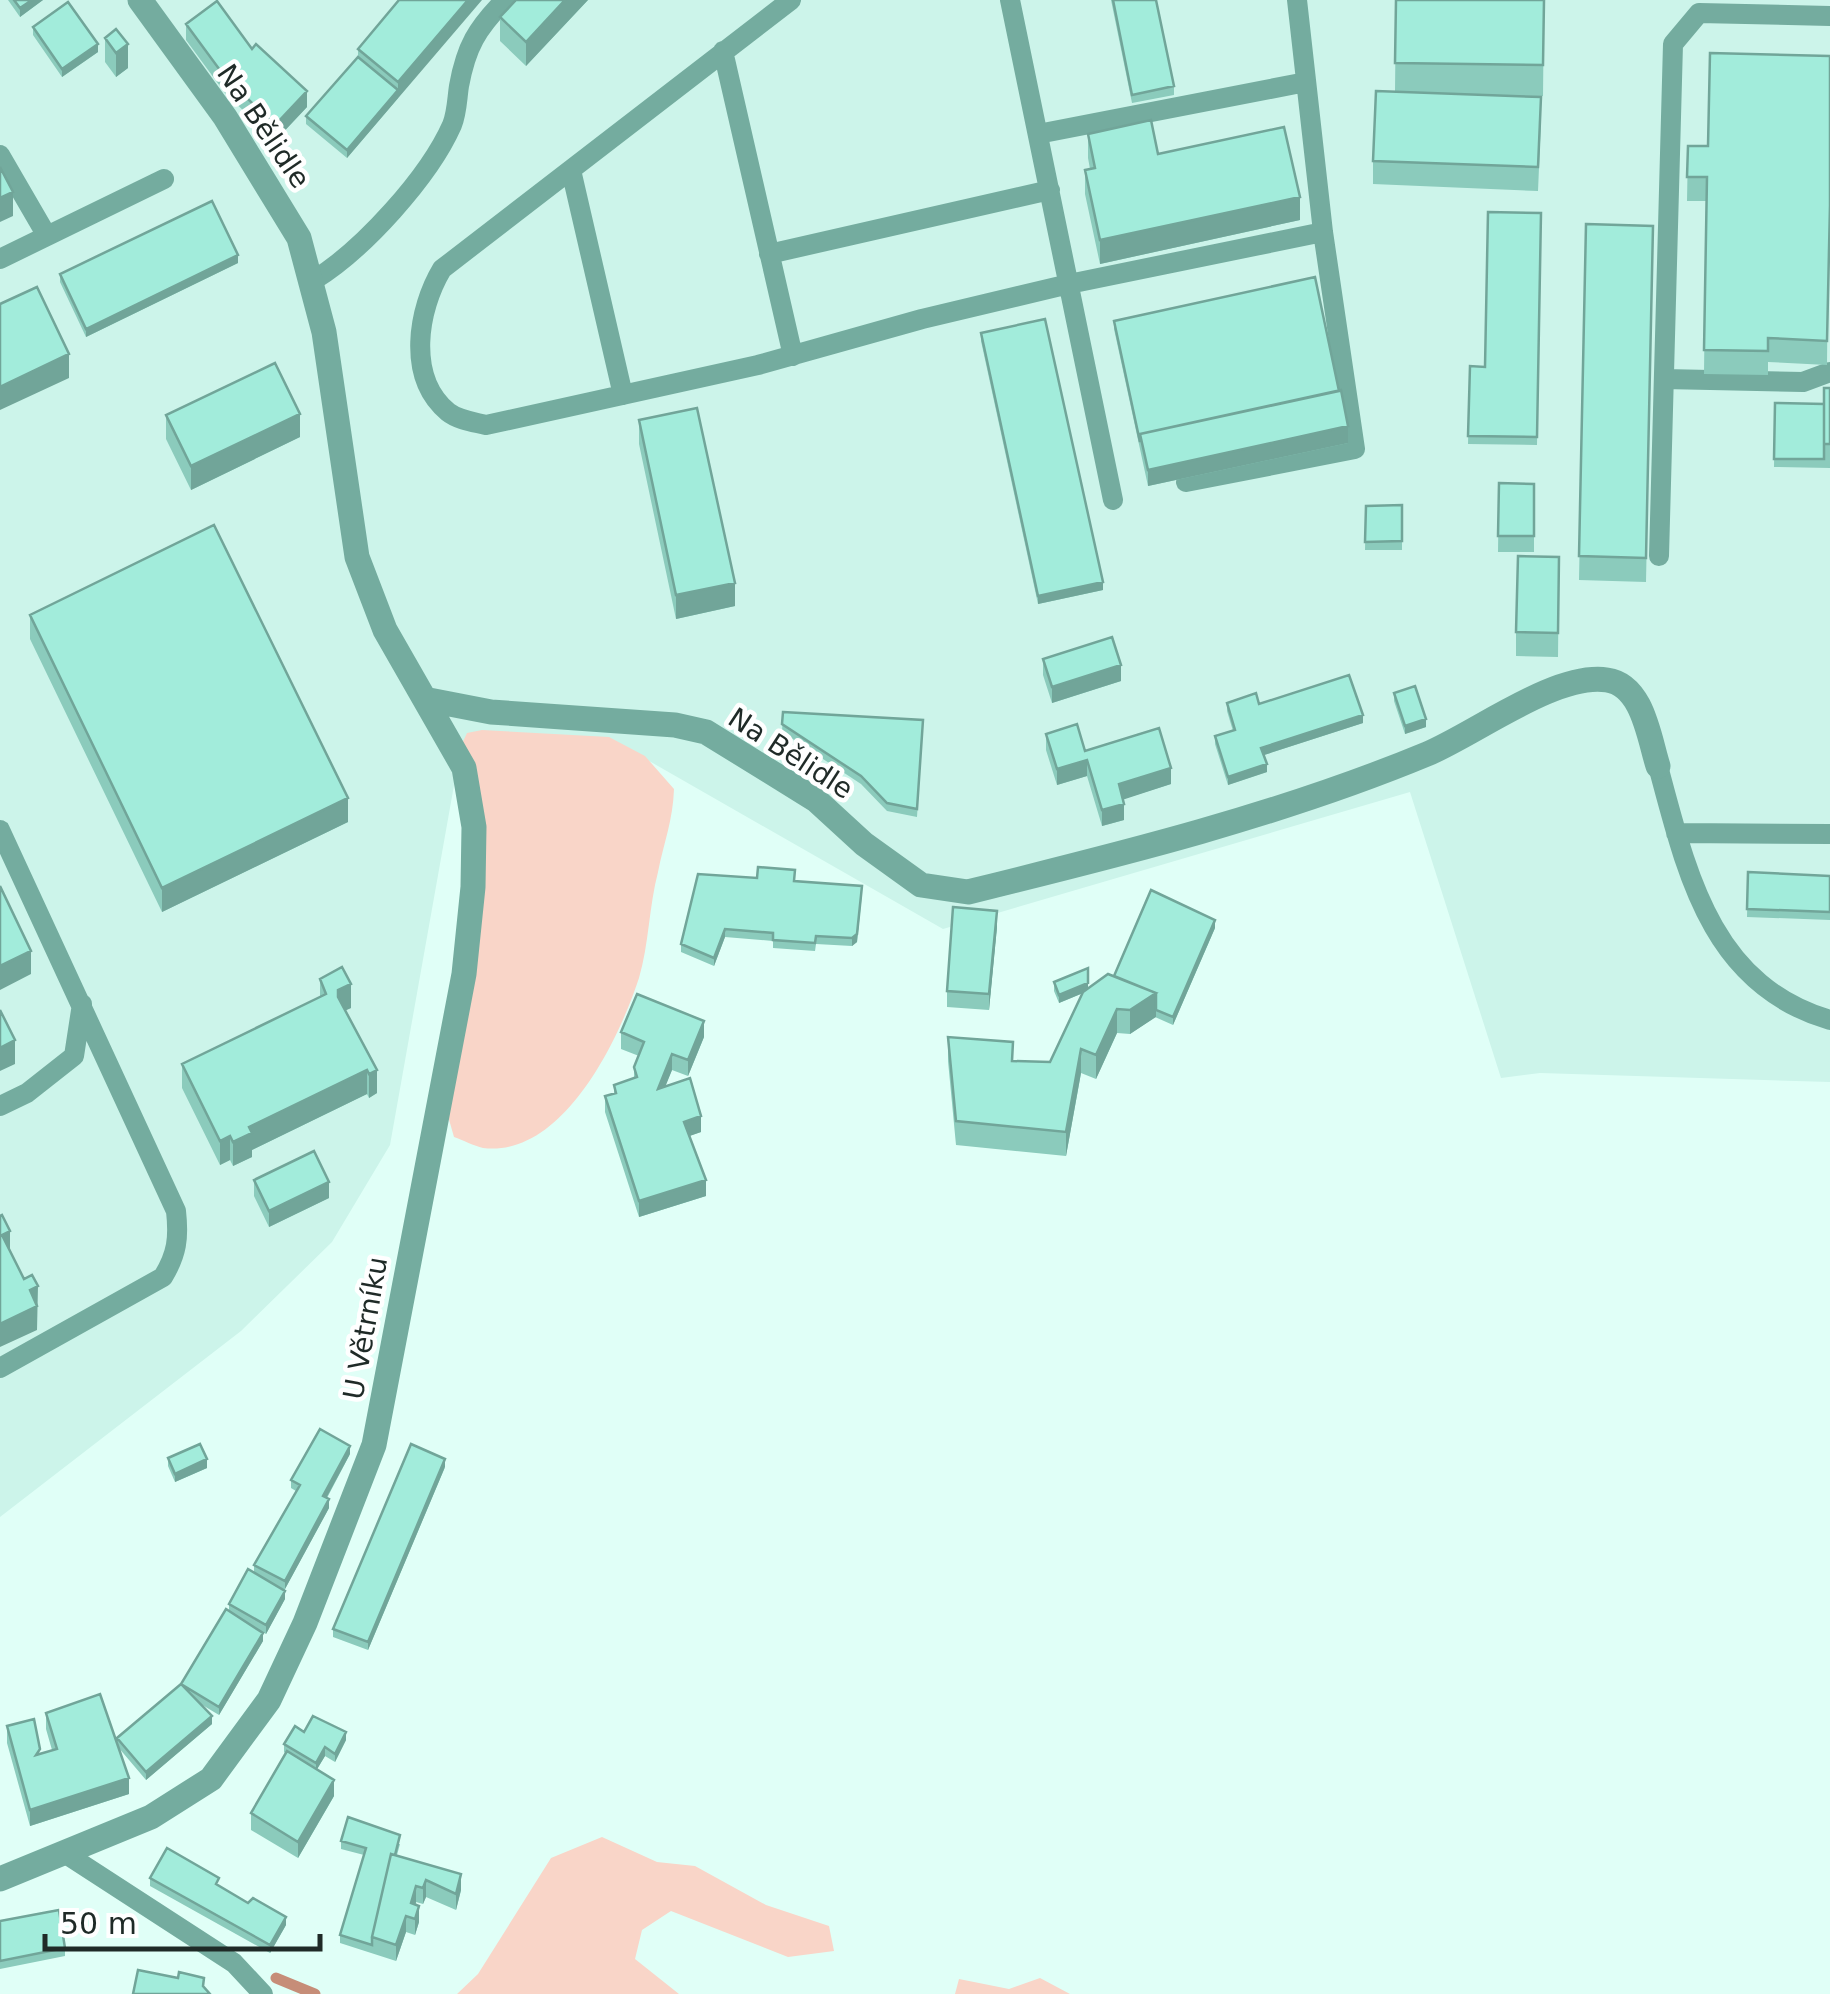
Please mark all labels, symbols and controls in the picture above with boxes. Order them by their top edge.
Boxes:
street label: Na Bělidle [210,58,317,194]
street label: Na Bělidle [722,701,859,806]
street label: U Větrníku [337,1254,394,1402]
scale bar [45,1889,320,1951]
text: 50 m [60,1906,137,1941]

